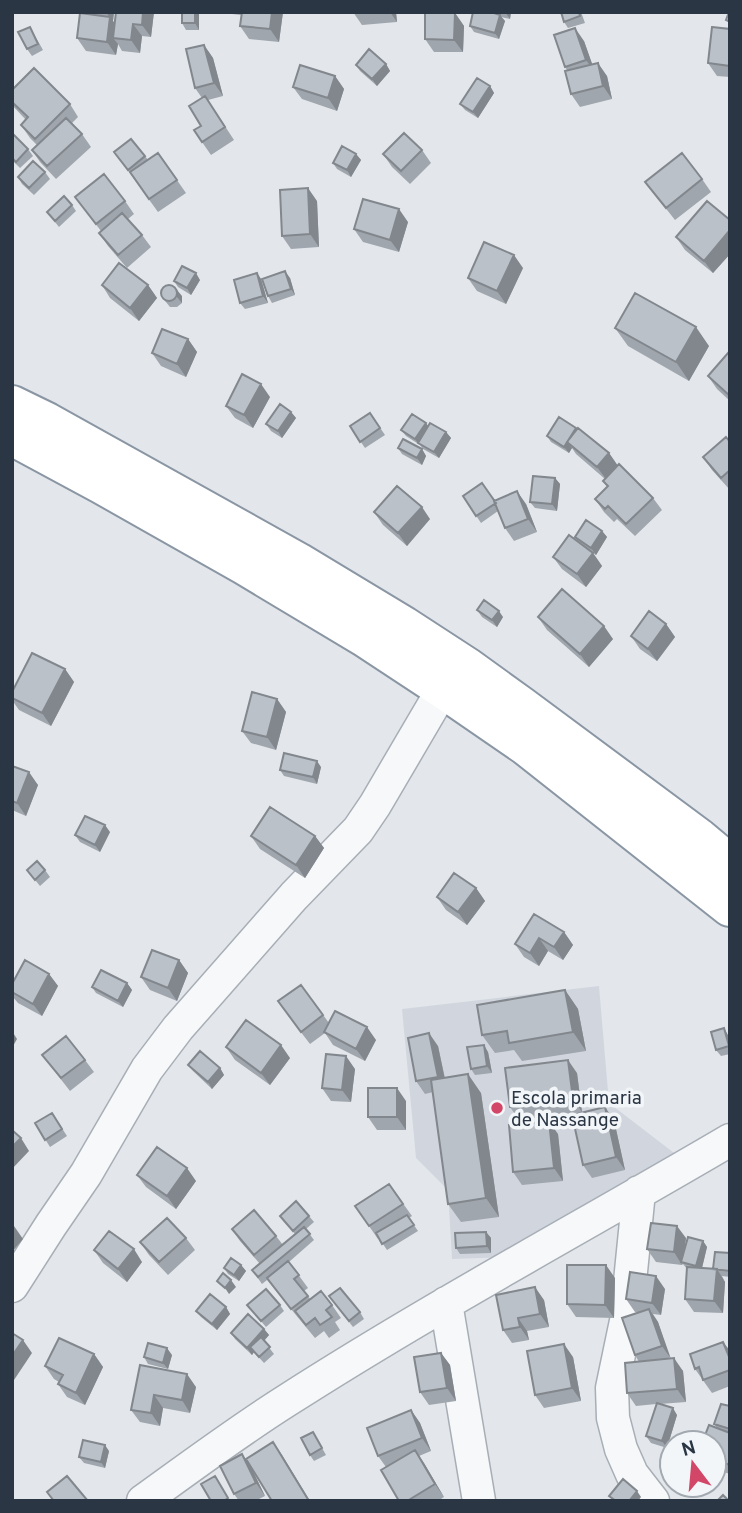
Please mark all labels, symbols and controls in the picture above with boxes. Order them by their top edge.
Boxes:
place label: Escola primaria de Nassange [511,1087,642,1133]
marker: Escola primaria de Nassange [489,1100,505,1116]
north arrow [658,1429,728,1499]
text: N [679,1436,699,1463]

